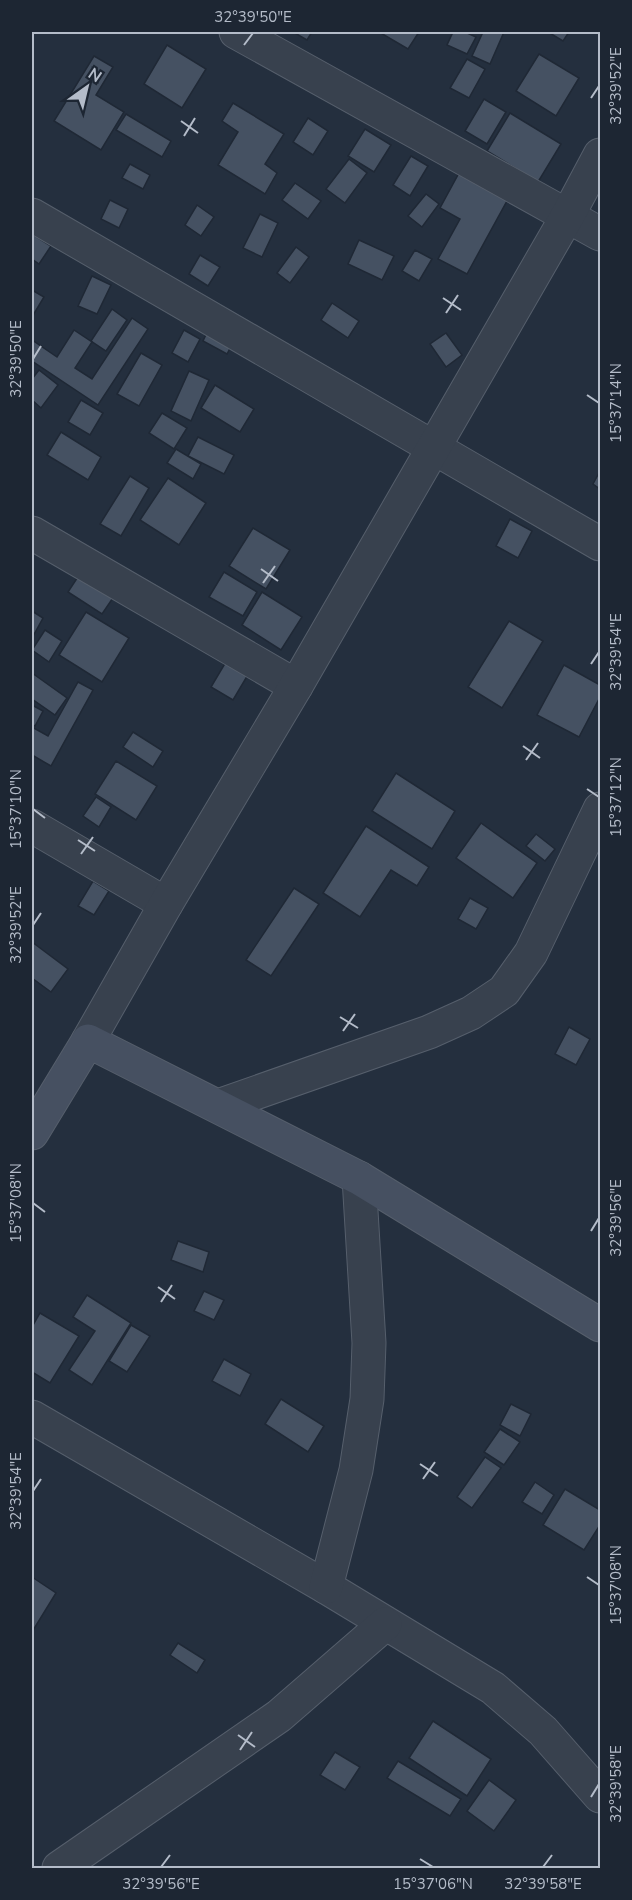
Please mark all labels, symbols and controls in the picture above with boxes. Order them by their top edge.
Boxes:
text: 32°39'50"E [214,7,292,27]
text: 32°39'52"E [606,47,626,125]
north arrow [57,57,117,117]
text: N [84,63,106,88]
text: 32°39'50"E [6,320,26,398]
text: 15°37'14"N [606,363,626,443]
text: 32°39'54"E [606,613,626,691]
text: 15°37'12"N [606,757,626,837]
text: 15°37'10"N [6,769,26,849]
text: 32°39'52"E [6,886,26,964]
text: 15°37'08"N [6,1163,26,1243]
text: 32°39'56"E [606,1179,626,1257]
text: 32°39'54"E [6,1452,26,1530]
text: 15°37'08"N [606,1545,626,1625]
text: 32°39'58"E [606,1745,626,1823]
text: 32°39'56"E [122,1874,200,1894]
text: 15°37'06"N [393,1874,473,1894]
text: 32°39'58"E [504,1874,582,1894]

